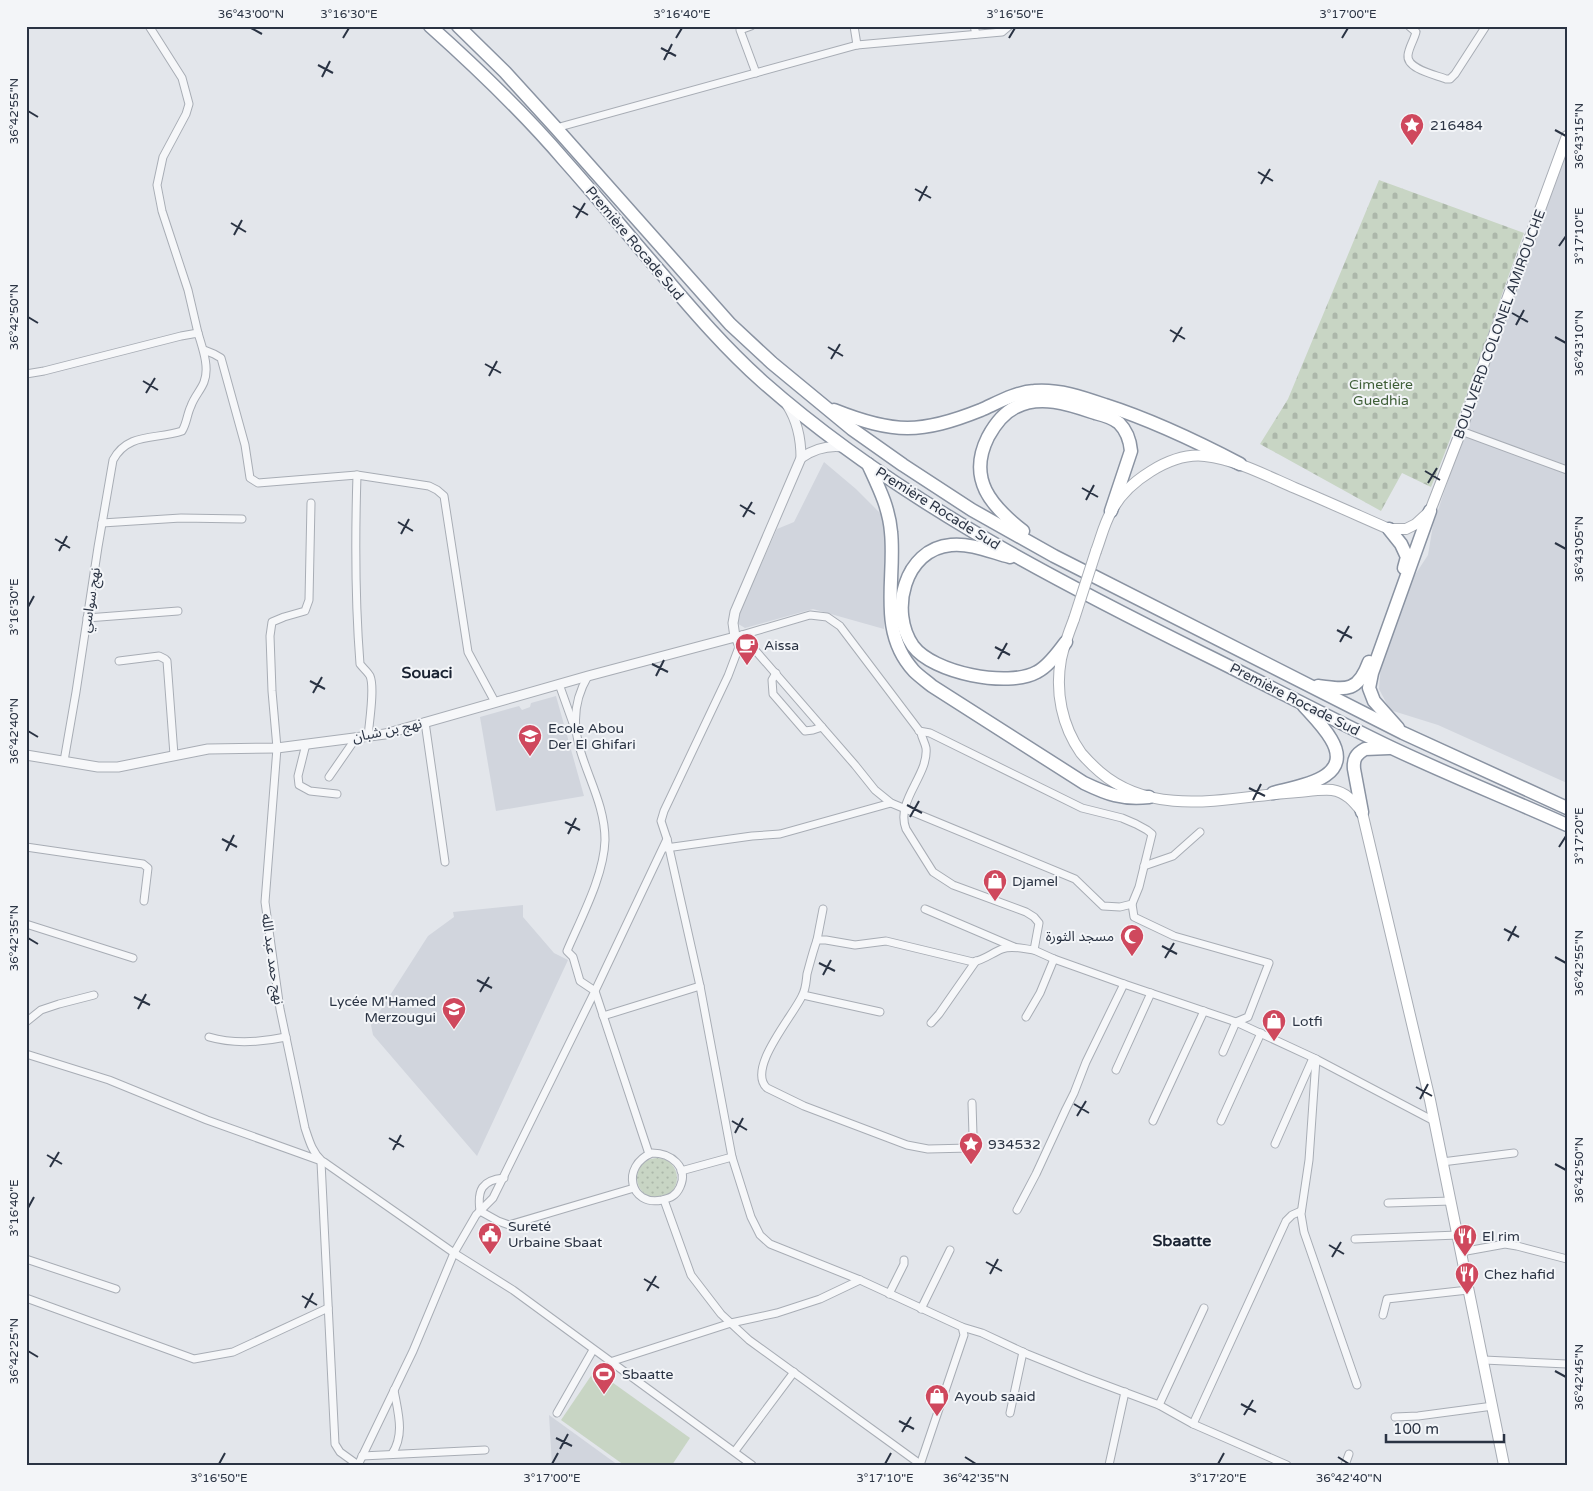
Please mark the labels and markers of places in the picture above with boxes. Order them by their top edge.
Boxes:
place icon: 216484 [1399,112,1425,146]
place label: 216484 [1430,117,1483,134]
cafe icon: Aissa [734,632,760,666]
place label: Aissa [764,637,799,654]
place label: Ecole Abou Der El Ghifari [548,720,636,753]
school or university icon: Ecole Abou Der El Ghifari [517,723,543,757]
shop icon: Djamel [982,868,1008,902]
place label: Djamel [1012,873,1058,890]
mosque icon: مسجد الثورة [1119,923,1145,957]
place label: مسجد الثورة [1046,928,1114,945]
place label: Lycée M'Hamed Merzougui [329,993,436,1026]
school or university icon: Lycée M'Hamed Merzougui [441,996,467,1030]
shop icon: Lotfi [1261,1008,1287,1042]
place label: Lotfi [1292,1013,1323,1030]
place icon: 934532 [958,1131,984,1165]
place label: 934532 [988,1136,1041,1153]
place label: Sureté Urbaine Sbaat [508,1218,603,1251]
public building icon: Sureté Urbaine Sbaat [477,1221,503,1255]
restaurant icon: El rim [1452,1223,1478,1257]
place label: El rim [1482,1228,1520,1245]
restaurant icon: Chez hafid [1454,1261,1480,1295]
place label: Chez hafid [1484,1266,1555,1283]
sports icon: Sbaatte [591,1361,617,1395]
place label: Sbaatte [622,1366,674,1383]
shop icon: Ayoub saaid [924,1383,950,1417]
place label: Ayoub saaid [954,1388,1036,1405]

